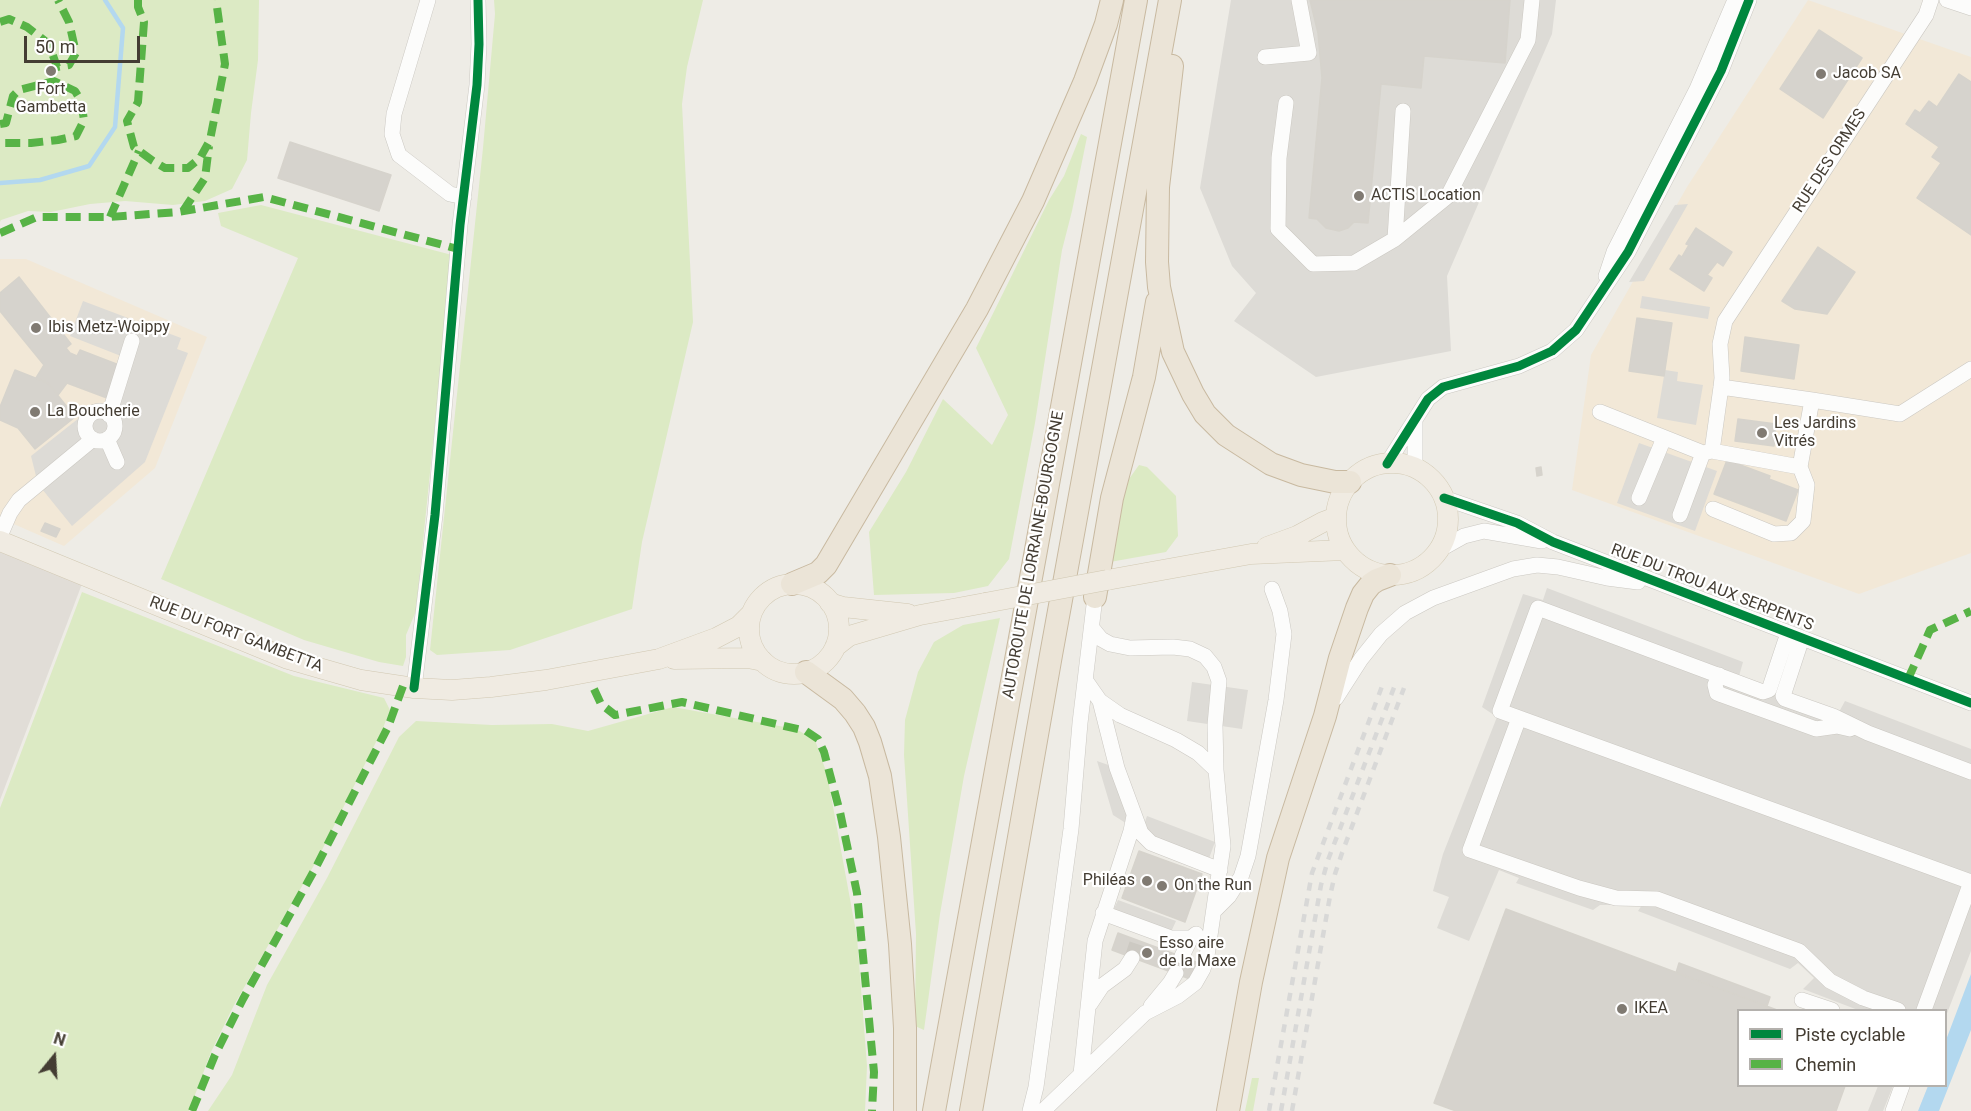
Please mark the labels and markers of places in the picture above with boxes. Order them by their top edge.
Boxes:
marker: Fort Gambetta [44,64,58,78]
place label: Jacob SA [1833,64,1901,84]
marker: Jacob SA [1814,67,1828,81]
place label: Fort Gambetta [16,80,86,118]
place label: ACTIS Location [1371,186,1481,206]
marker: ACTIS Location [1352,189,1366,203]
place label: Ibis Metz-Woippy [48,318,170,338]
marker: Ibis Metz-Woippy [29,321,43,335]
place label: La Boucherie [47,402,140,422]
marker: La Boucherie [28,405,42,419]
place label: Les Jardins Vitrés [1774,414,1856,452]
marker: Les Jardins Vitrés [1755,426,1769,440]
place label: Philéas [1083,871,1135,891]
marker: Philéas [1140,874,1154,888]
place label: On the Run [1174,876,1252,896]
marker: On the Run [1155,879,1169,893]
place label: Esso aire de la Maxe [1159,934,1236,972]
marker: Esso aire de la Maxe [1140,946,1154,960]
place label: IKEA [1634,999,1668,1019]
marker: IKEA [1615,1002,1629,1016]

